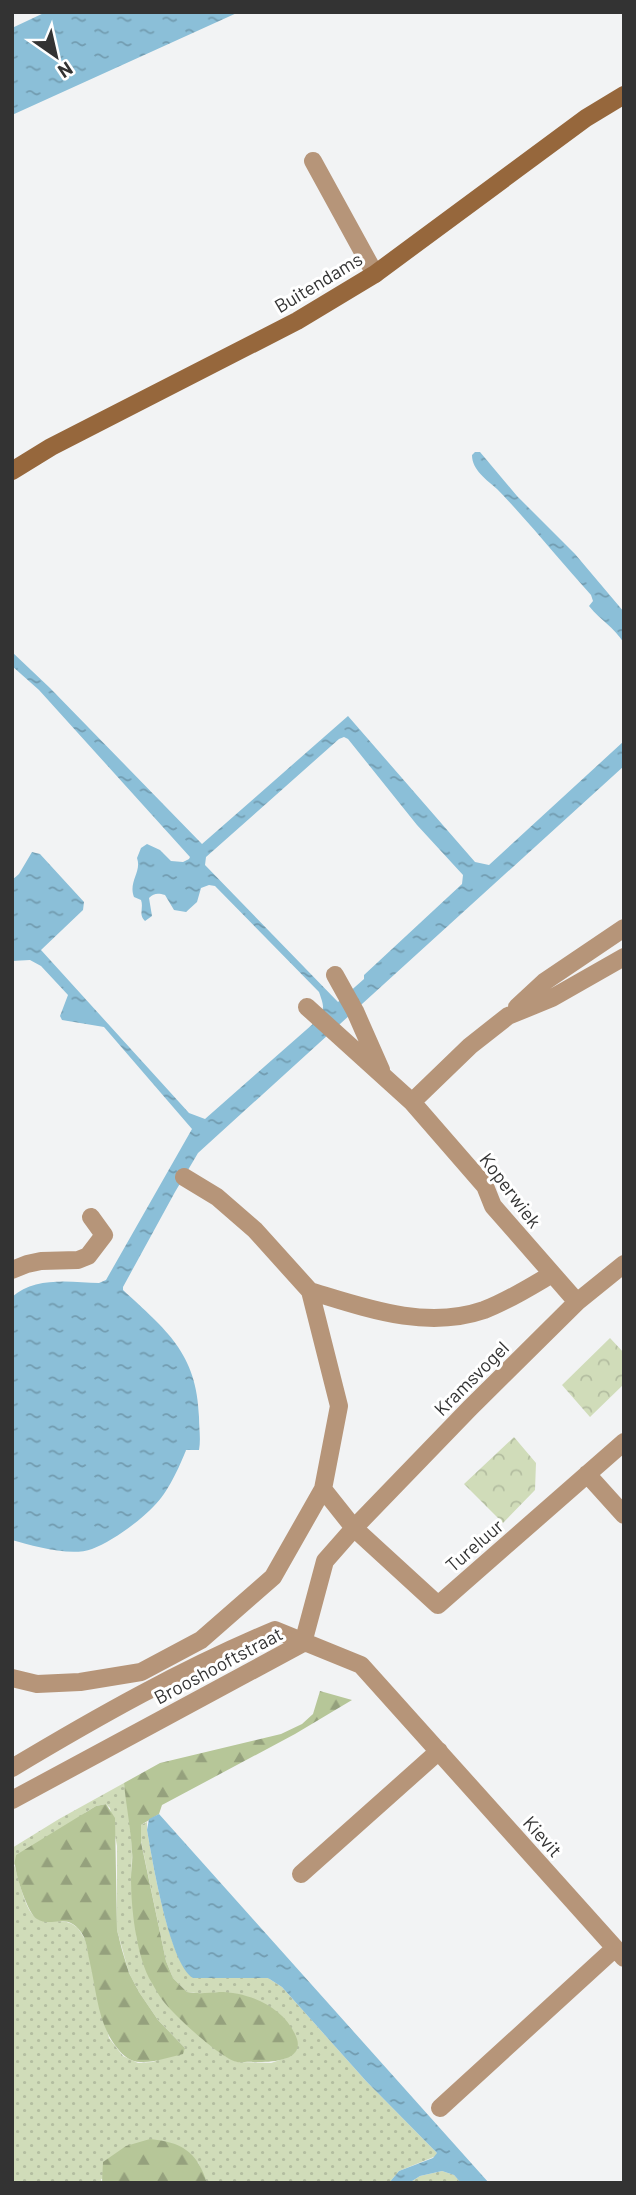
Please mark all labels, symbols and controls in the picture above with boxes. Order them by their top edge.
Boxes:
north arrow [21,21,91,91]
text: N [54,57,77,84]
street label: Buitendams [270,247,366,317]
street label: Koperwiek [475,1148,547,1232]
street label: Kramsvogel [429,1336,513,1420]
street label: Tureluur [441,1514,508,1576]
street label: Brooshooftstraat [150,1621,286,1709]
street label: Kievit [519,1811,567,1861]

